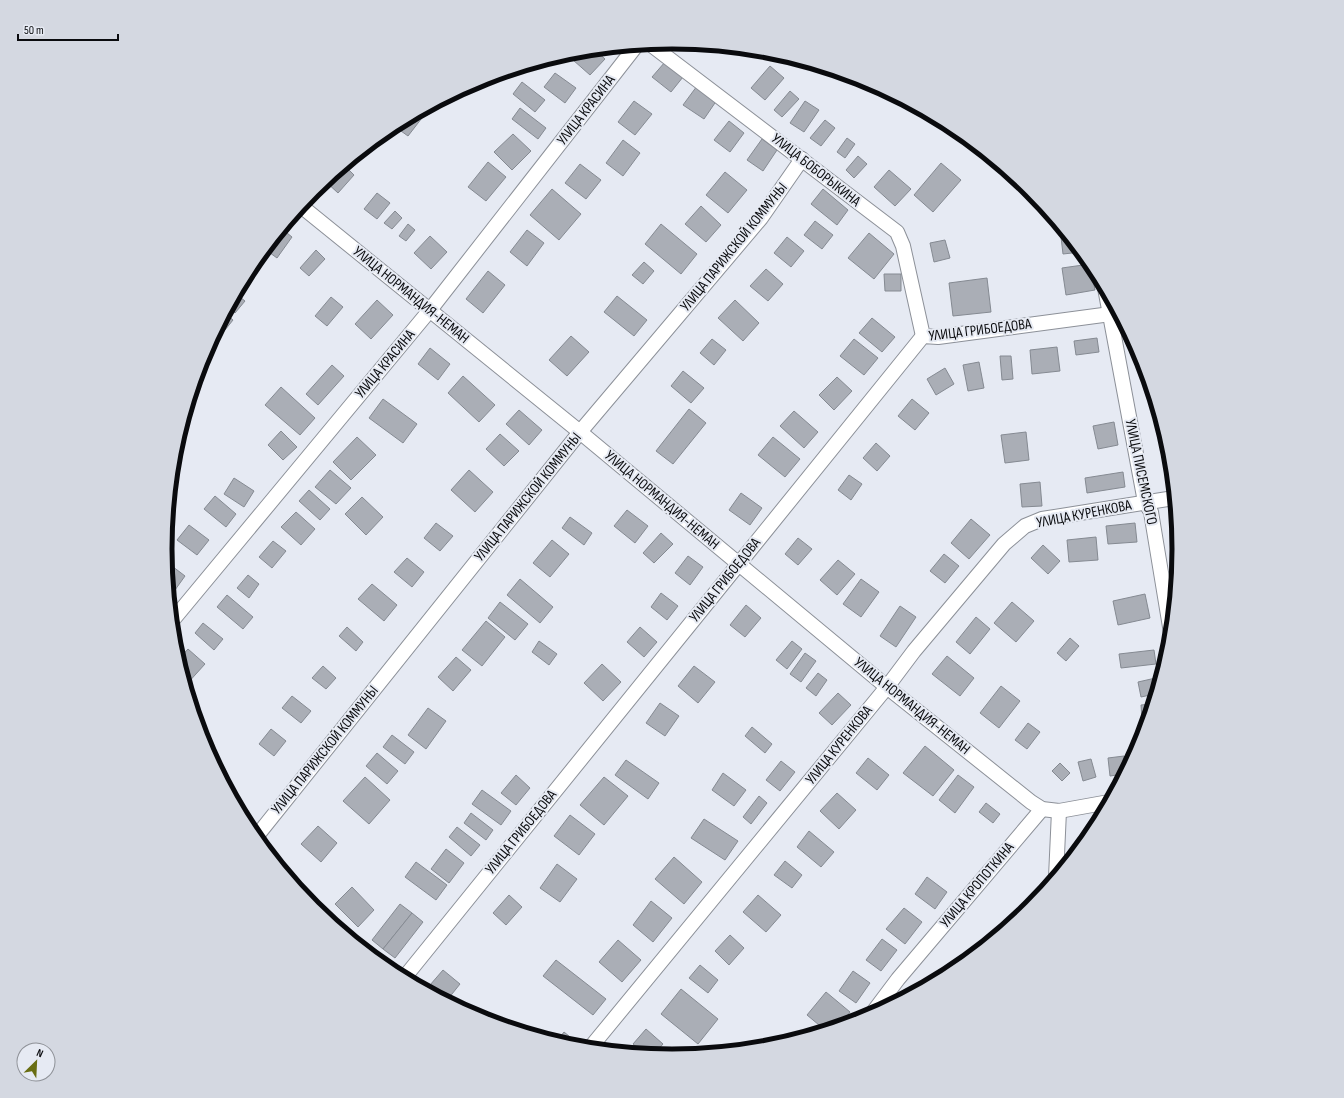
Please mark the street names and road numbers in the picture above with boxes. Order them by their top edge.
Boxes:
street label: УЛИЦА КРАСИНА [553,71,620,149]
street label: УЛИЦА БОБОРЫКИНА [767,129,865,211]
street label: УЛИЦА ПАРИЖСКОЙ КОММУНЫ [676,179,792,315]
street label: УЛИЦА НОРМАНДИЯ-НЕМАН [349,242,473,348]
street label: УЛИЦА ГРИБОЕДОВА [928,314,1033,346]
street label: УЛИЦА КРАСИНА [351,325,420,402]
street label: УЛИЦА ПИСЕМСКОГО [1121,417,1161,527]
street label: УЛИЦА ПАРИЖСКОЙ КОММУНЫ [470,429,586,565]
street label: УЛИЦА НОРМАНДИЯ-НЕМАН [601,446,723,554]
street label: УЛИЦА КУРЕНКОВА [1035,495,1134,533]
street label: УЛИЦА ГРИБОЕДОВА [685,533,765,626]
street label: УЛИЦА НОРМАНДИЯ-НЕМАН [850,653,974,759]
street label: УЛИЦА ПАРИЖСКОЙ КОММУНЫ [267,682,383,818]
street label: УЛИЦА КУРЕНКОВА [801,701,877,788]
street label: УЛИЦА ГРИБОЕДОВА [481,785,561,878]
street label: УЛИЦА КРОПОТКИНА [936,838,1019,932]

